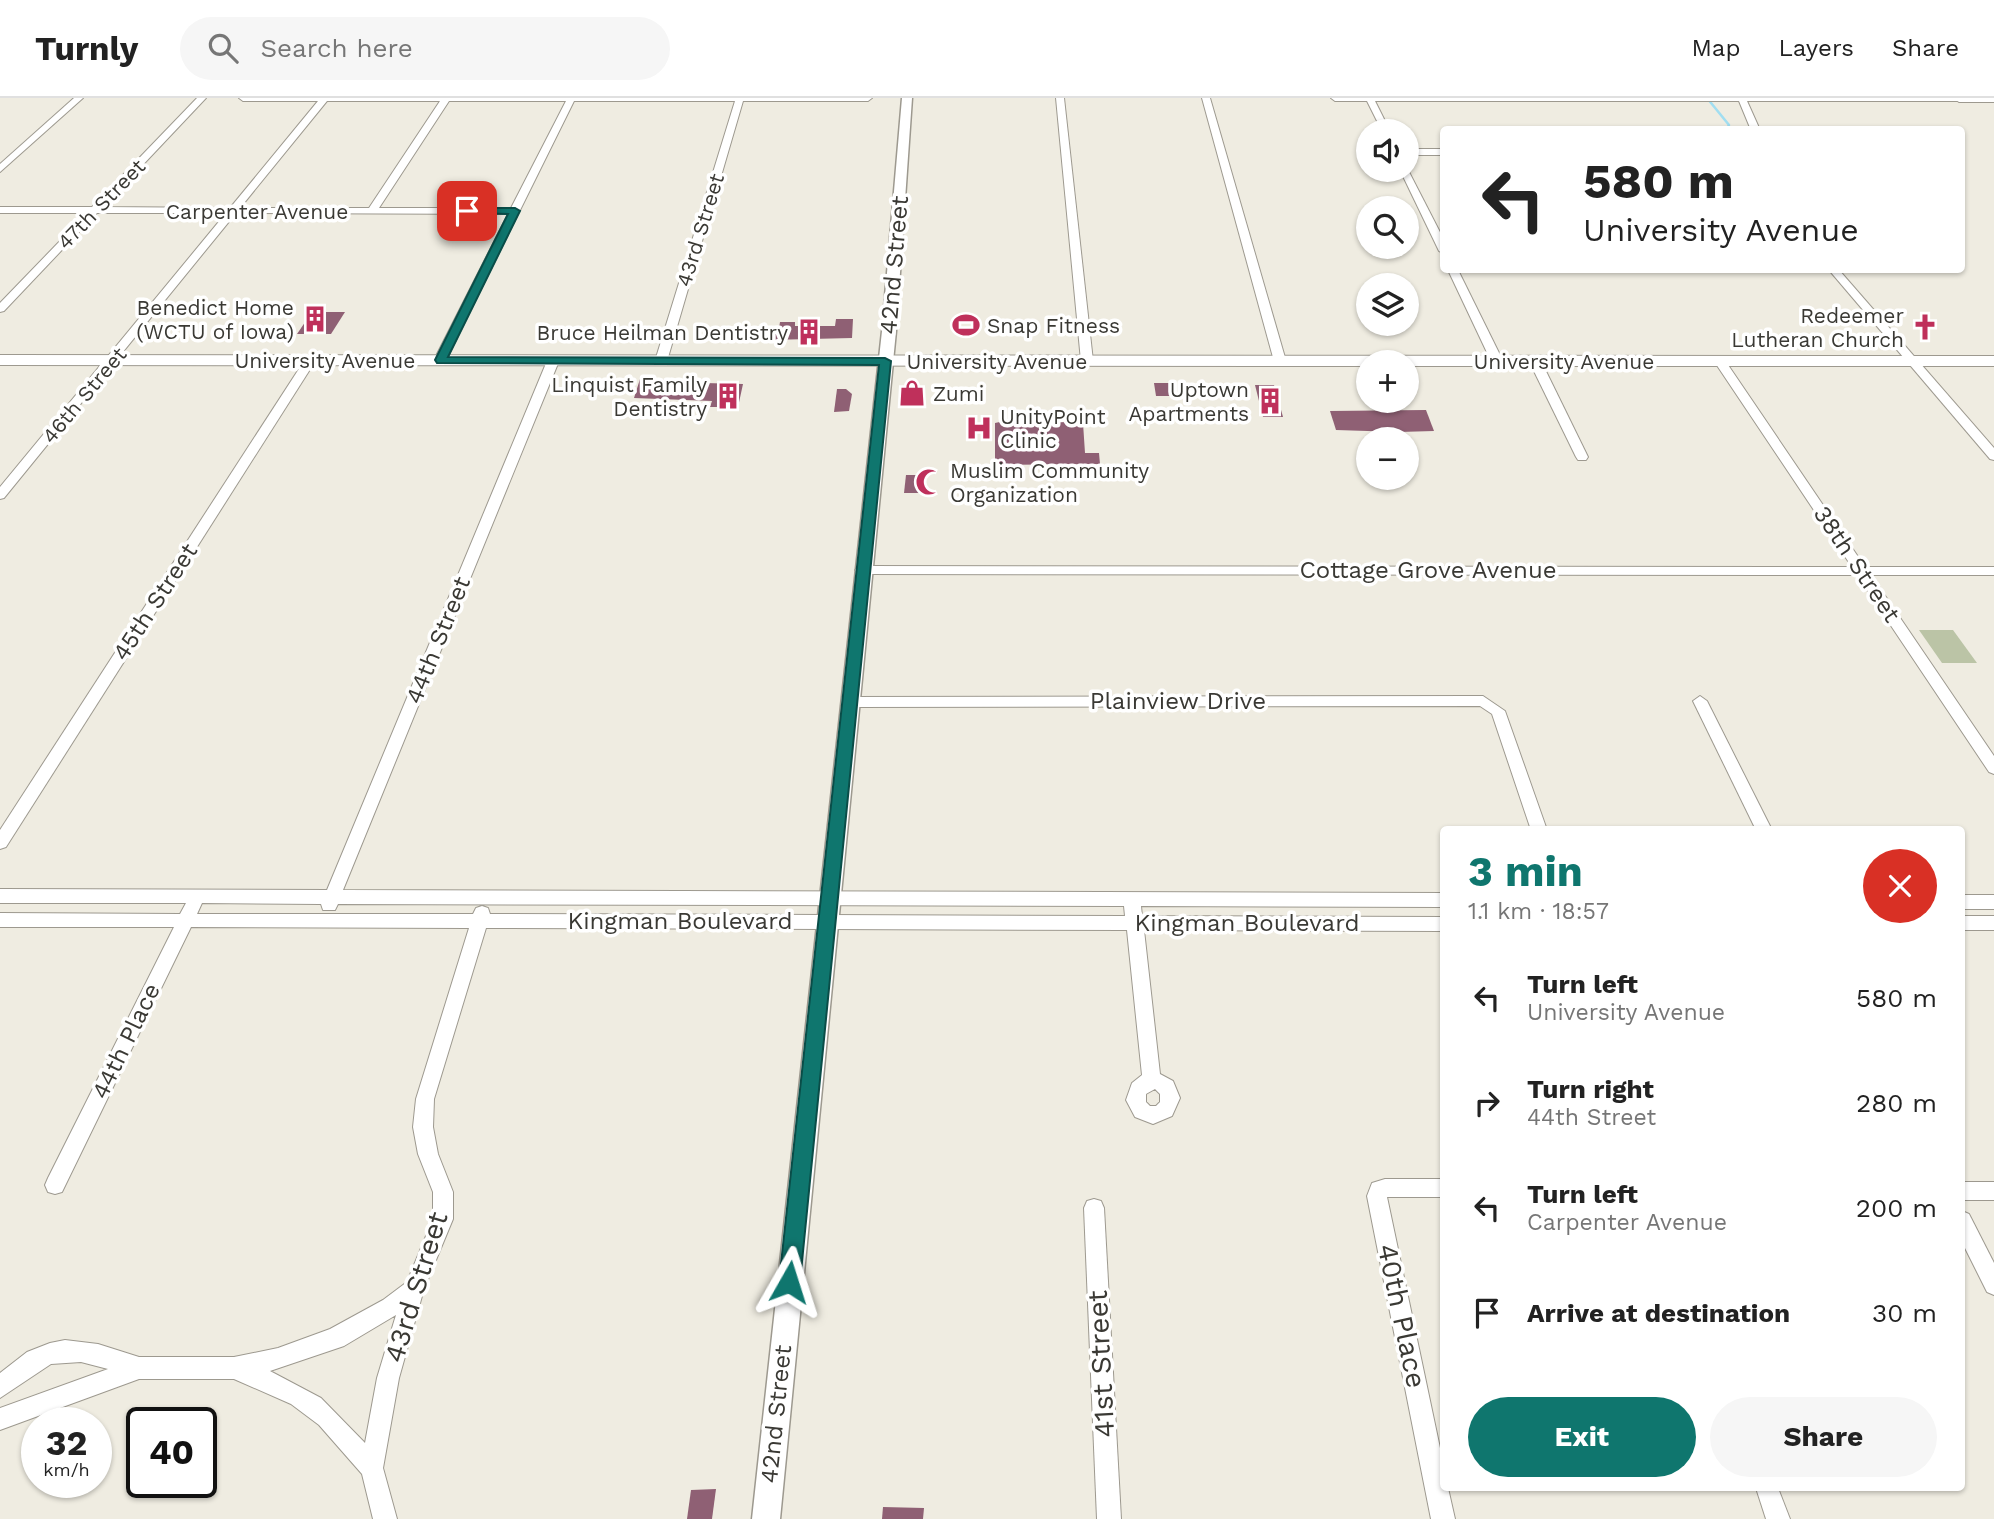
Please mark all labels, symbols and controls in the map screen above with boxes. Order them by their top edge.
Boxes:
search box [180,17,670,80]
text: Turnly [35,29,138,68]
icon: search [204,29,242,67]
text: Search here [260,33,413,63]
text: Map [1692,34,1740,62]
text: Layers [1778,34,1854,62]
text: Share [1892,34,1959,62]
map controls [1356,119,1419,490]
button: sound [1356,119,1419,182]
text: 580 m [1583,152,1734,210]
street label: 47th Street [52,154,150,254]
icon: left [1468,154,1559,245]
street label: 43rd Street [671,170,729,290]
pin [437,181,497,241]
icon: arrive [448,192,486,230]
street label: 42nd Street [874,195,914,335]
button: search [1356,196,1419,259]
street label: Carpenter Avenue [166,199,348,224]
text: University Avenue [1583,211,1859,249]
button: layers [1356,273,1419,336]
place label: Benedict Home (WCTU of Iowa) [136,295,294,344]
place label: Redeemer Lutheran Church [1731,303,1904,352]
building icon: Benedict Home (WCTU of Iowa) [300,304,330,334]
sports icon: Snap Fitness [951,310,981,340]
church icon: Redeemer Lutheran Church [1910,312,1940,342]
place label: Snap Fitness [987,313,1120,338]
building icon: Bruce Heilman Dentistry [794,317,824,347]
place label: Bruce Heilman Dentistry [537,320,788,345]
street label: 46th Street [37,342,132,448]
street label: University Avenue [235,348,415,373]
street label: University Avenue [907,349,1087,374]
street label: University Avenue [1474,349,1654,374]
button: + [1356,350,1419,413]
place label: Linquist Family Dentistry [551,372,707,421]
place label: Uptown Apartments [1129,377,1249,426]
shop icon: Zumi [897,378,927,408]
building icon: Linquist Family Dentistry [713,381,743,411]
place label: Zumi [933,381,984,406]
building icon: Uptown Apartments [1255,386,1285,416]
place label: UnityPoint Clinic [1000,404,1106,453]
hospital icon: UnityPoint Clinic [964,413,994,443]
button: − [1356,427,1419,490]
place label: Muslim Community Organization [950,458,1149,507]
mosque icon: Muslim Community Organization [914,467,944,497]
street label: 38th Street [1808,501,1906,627]
street label: 45th Street [107,538,203,666]
street label: Cottage Grove Avenue [1299,556,1557,584]
street label: 44th Street [400,572,476,708]
street label: Plainview Drive [1090,687,1266,715]
text: 3 min [1468,847,1583,896]
button: close [1863,849,1937,923]
text: 1.1 km · 18:57 [1468,898,1609,925]
street label: Kingman Boulevard [567,907,793,935]
street label: Kingman Boulevard [1134,909,1360,937]
text: Turn left [1527,969,1638,999]
street label: 44th Place [86,979,166,1103]
icon: left [1468,979,1506,1017]
text: 580 m [1856,983,1937,1013]
text: University Avenue [1527,999,1725,1026]
text: Turn right [1527,1074,1654,1104]
icon: right [1468,1084,1506,1122]
text: 280 m [1856,1088,1937,1118]
text: 44th Street [1527,1104,1656,1131]
text: Turn left [1527,1179,1638,1209]
icon: left [1468,1189,1506,1227]
text: 200 m [1856,1193,1937,1223]
street label: 43rd Street [377,1207,455,1366]
text: Carpenter Avenue [1527,1209,1727,1236]
street label: 40th Place [1371,1241,1433,1391]
position arrow [752,1245,826,1319]
street label: 41st Street [1081,1289,1121,1439]
icon: arrive [1468,1294,1506,1332]
text: Arrive at destination [1527,1298,1790,1328]
text: 30 m [1872,1298,1937,1328]
street label: 42nd Street [755,1343,797,1485]
button: Exit [1468,1397,1696,1477]
button: Share [1710,1397,1937,1477]
speed limit sign: 40 [126,1407,217,1498]
text: 32 [46,1422,87,1464]
text: km/h [43,1459,90,1480]

